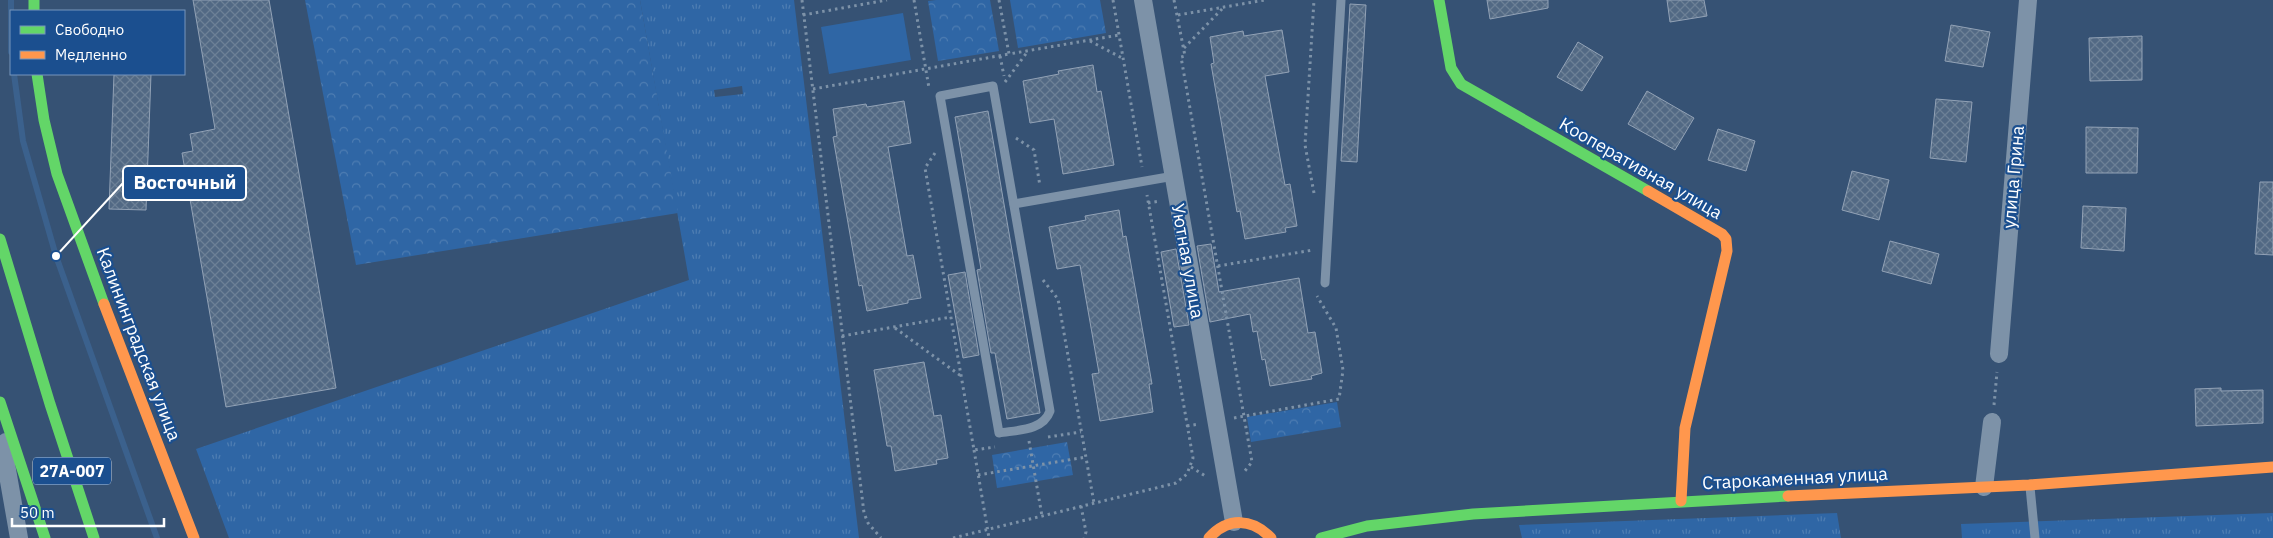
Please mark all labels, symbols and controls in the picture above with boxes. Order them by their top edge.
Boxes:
legend [10,10,185,75]
text: Свободно [55,20,124,39]
text: Медленно [55,45,127,64]
street label: Кооперативная улица [1555,112,1727,224]
street label: улица Грина [1997,124,2029,229]
callout: Восточный [123,166,246,200]
text: Восточный [134,170,236,194]
street label: Уютная улица [1167,202,1209,321]
street label: Калининградская улица [91,244,187,444]
road number: 27А-007 [33,458,111,484]
street label: Старокаменная улица [1702,462,1889,494]
scale bar [12,496,165,528]
text: 50 m [20,503,55,522]

